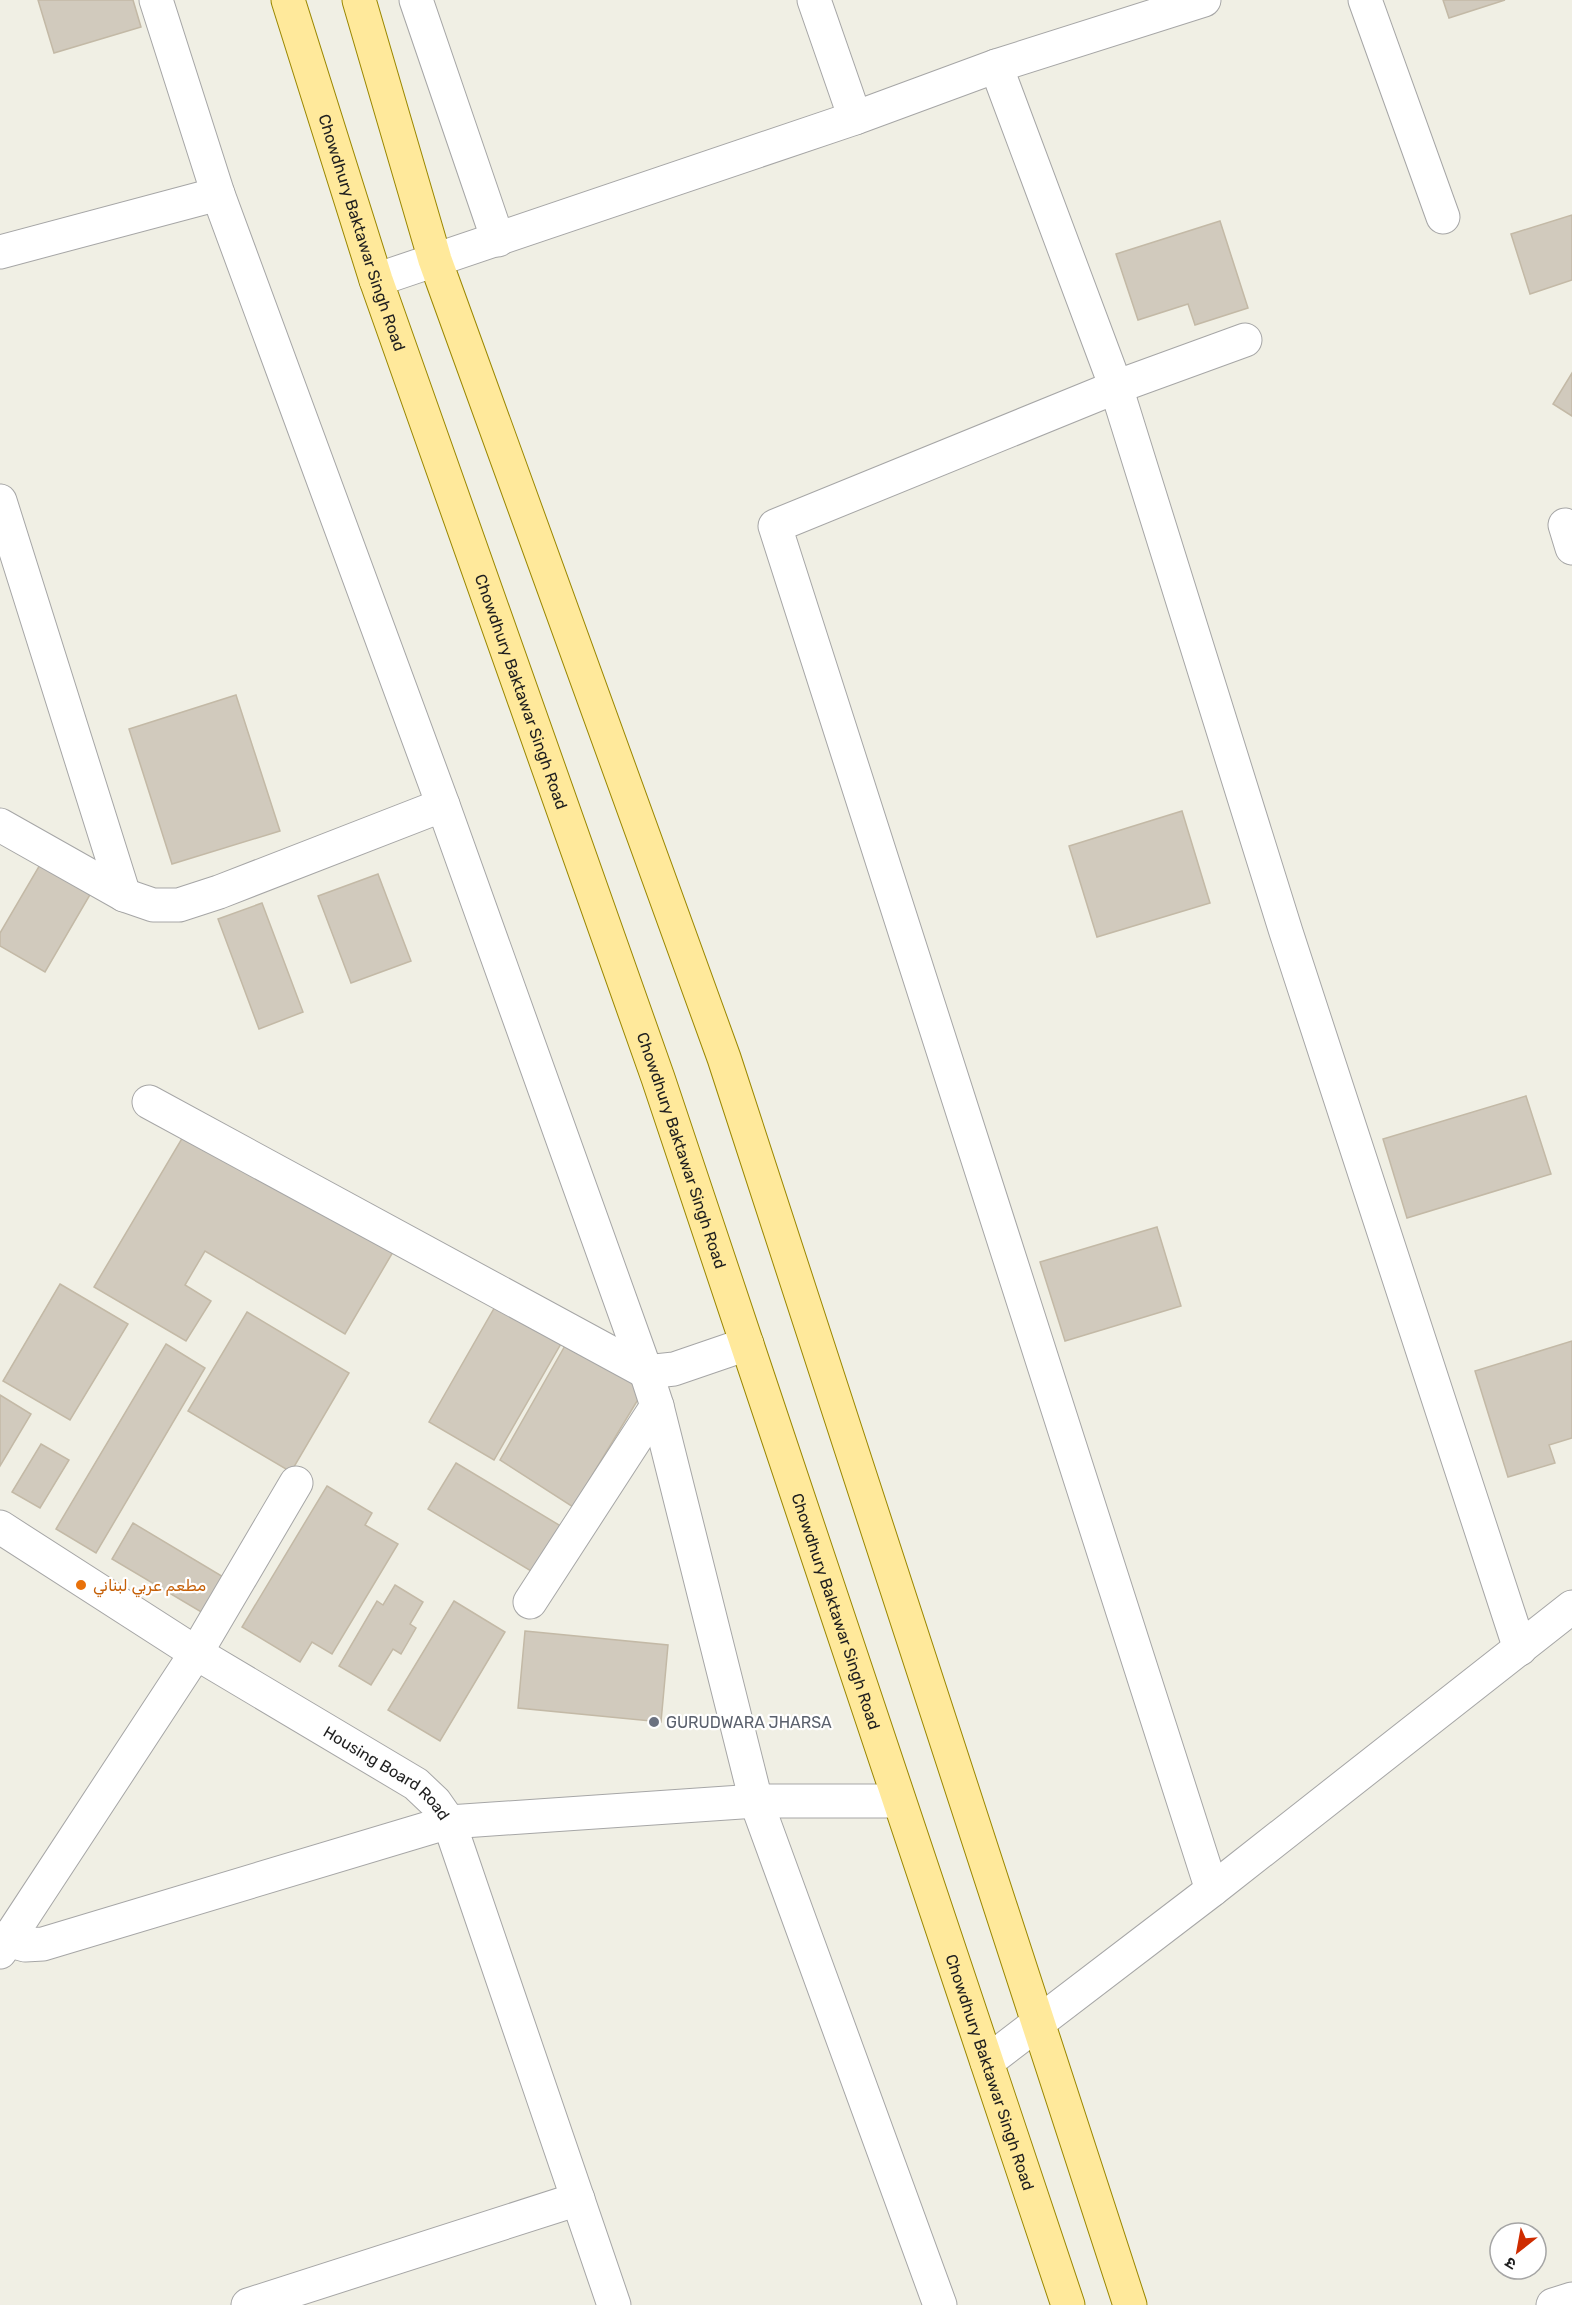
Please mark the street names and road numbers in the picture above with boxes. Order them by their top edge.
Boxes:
street label: Chowdhury Baktawar Singh Road [315,112,410,353]
street label: Chowdhury Baktawar Singh Road [471,571,572,812]
street label: Chowdhury Baktawar Singh Road [633,1030,730,1271]
street label: Chowdhury Baktawar Singh Road [788,1491,884,1732]
street label: Housing Board Road [320,1722,454,1823]
street label: Chowdhury Baktawar Singh Road [942,1951,1038,2193]

